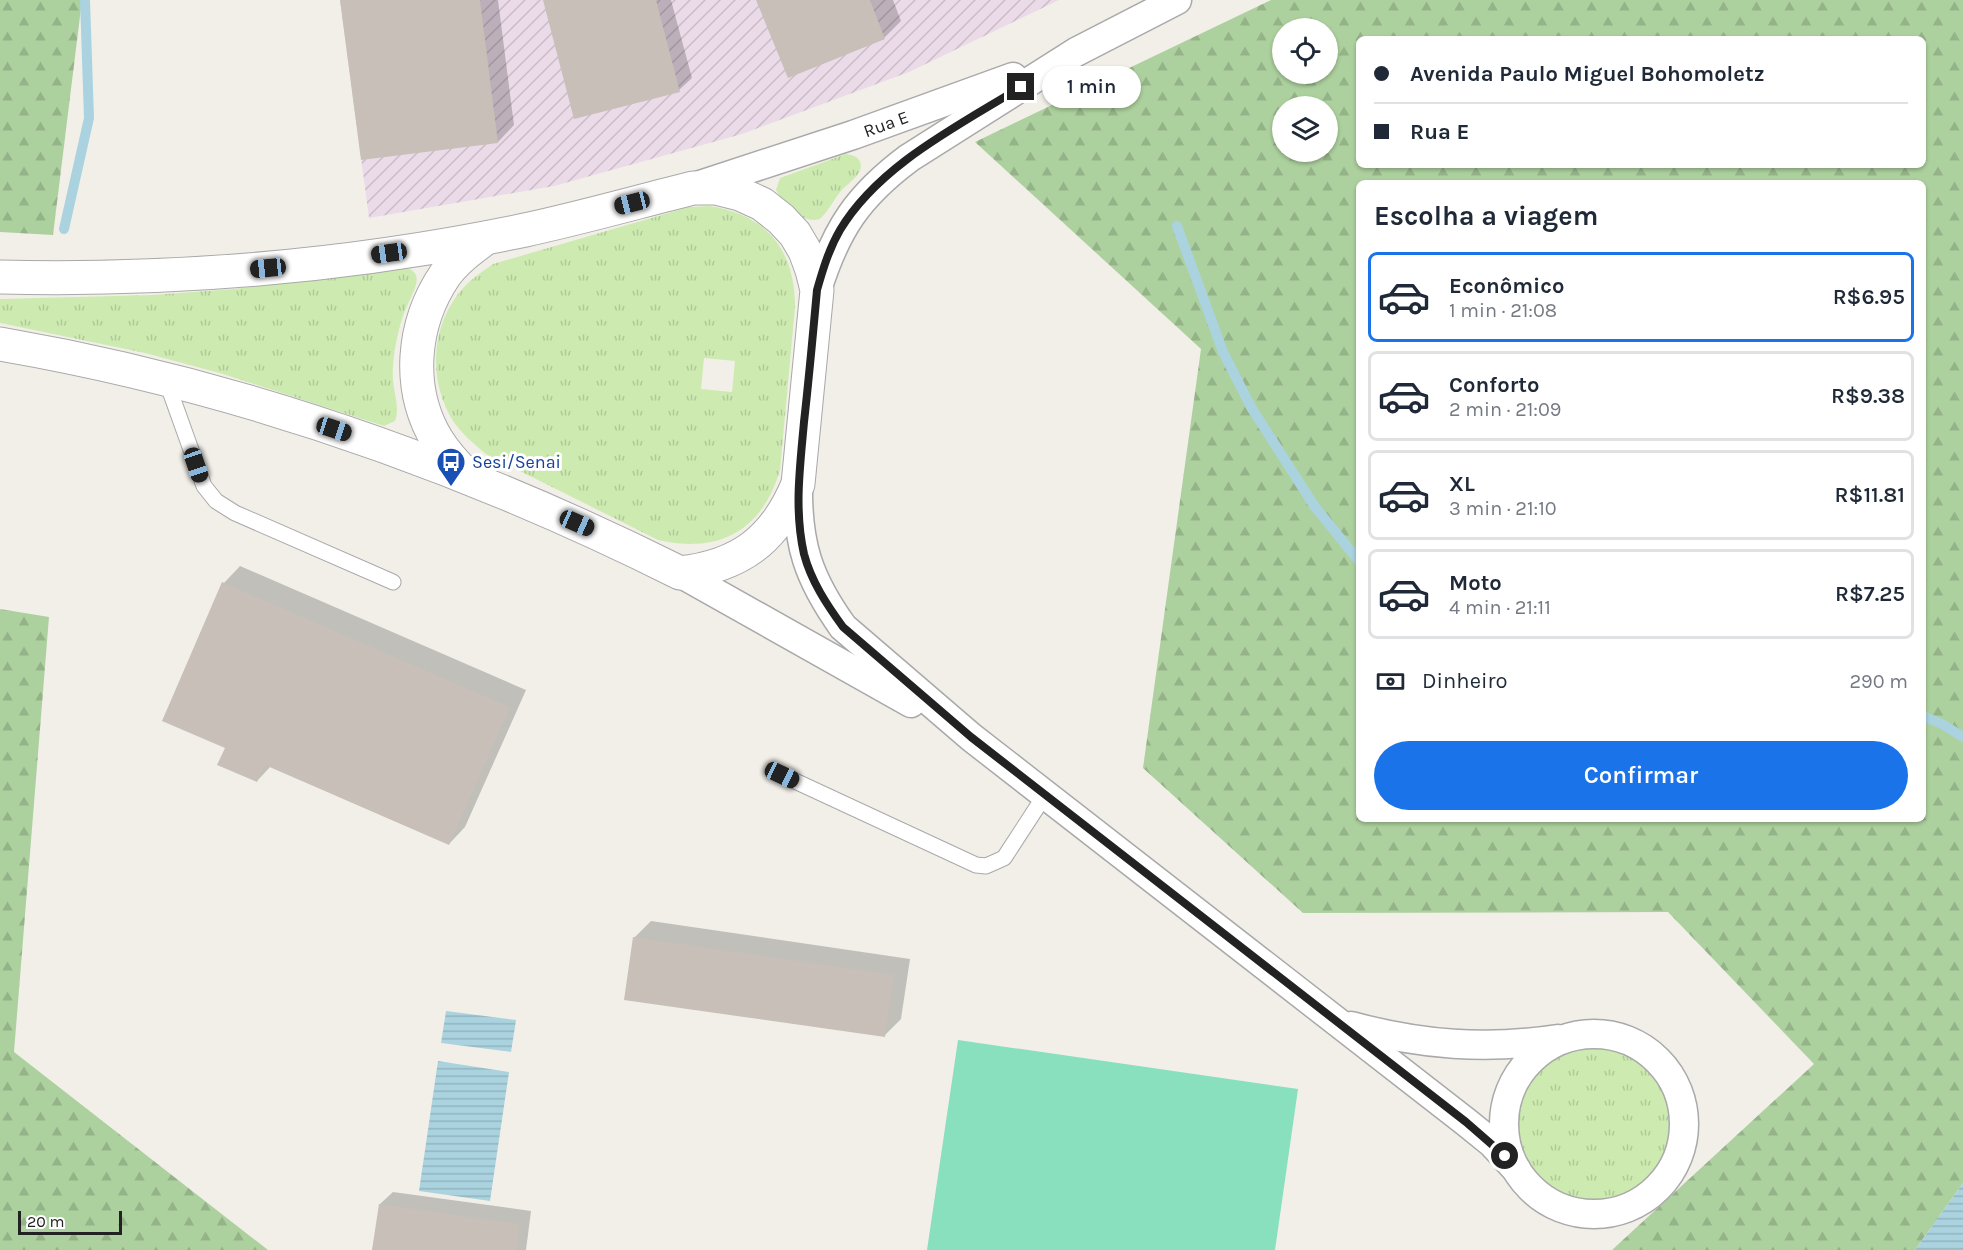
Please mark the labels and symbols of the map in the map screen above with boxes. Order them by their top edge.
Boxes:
callout: 1 min [1042,66,1141,108]
route end [1007,73,1034,100]
street label: Rua E [861,106,911,142]
car [612,190,652,216]
car [370,242,408,264]
car [249,257,287,279]
car [314,415,354,443]
car [182,445,210,485]
bus stop icon: Sesi/Senai [435,446,467,488]
place label: Sesi/Senai [472,451,561,473]
car [557,507,597,539]
car [762,759,802,791]
route start [1491,1142,1518,1169]
scale bar [18,1208,122,1236]

